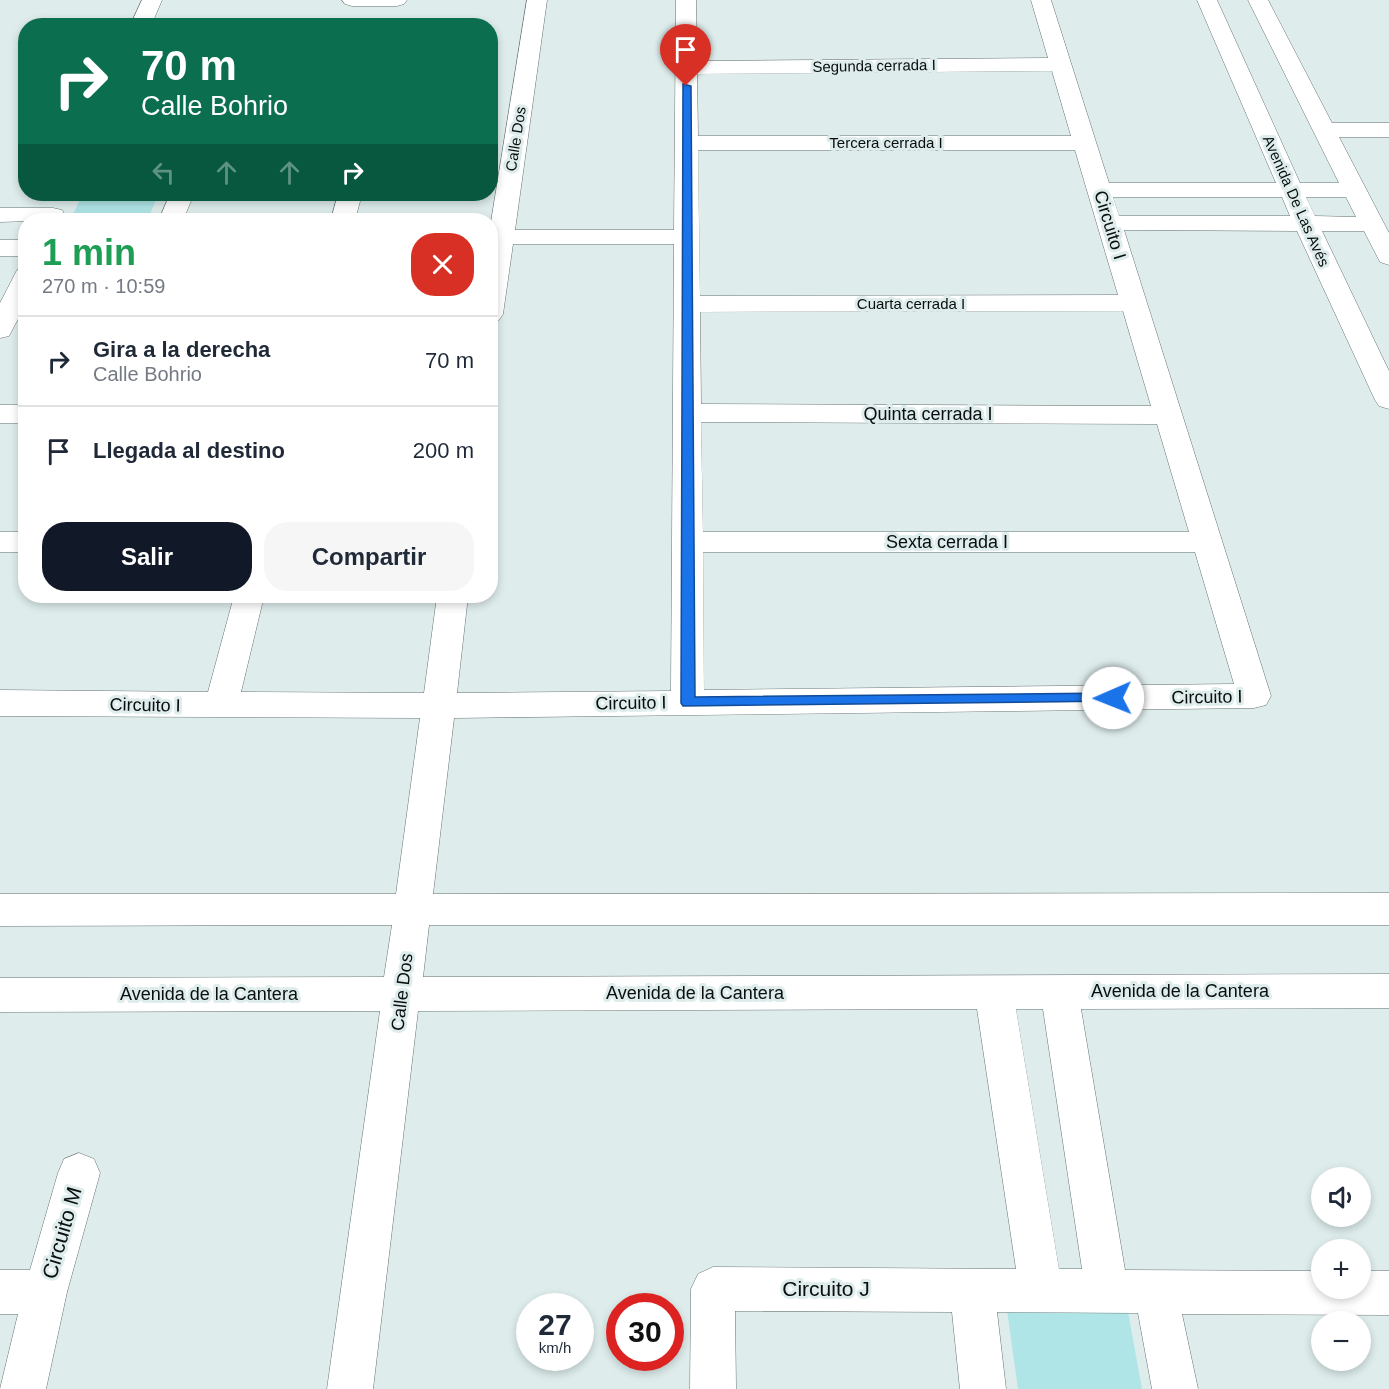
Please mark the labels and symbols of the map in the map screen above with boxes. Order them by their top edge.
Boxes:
pin [660,24,711,86]
street label: Segunda cerrada I [812,56,936,75]
street label: Calle Dos [502,105,529,172]
street label: Avenida De Las Avés [1260,132,1333,269]
street label: Tercera cerrada I [829,134,943,151]
street label: Circuito I [1090,188,1130,262]
street label: Cuarta cerrada I [857,295,965,312]
street label: Quinta cerrada I [863,404,993,424]
street label: Sexta cerrada I [886,532,1008,552]
position arrow [1081,666,1145,730]
street label: Circuito I [1171,686,1243,708]
street label: Circuito I [595,692,667,714]
street label: Circuito I [109,694,181,716]
street label: Calle Dos [387,952,417,1032]
street label: Avenida de la Cantera [1091,981,1270,1001]
street label: Avenida de la Cantera [606,983,785,1003]
street label: Avenida de la Cantera [120,984,299,1004]
street label: Circuito M [37,1184,86,1281]
street label: Circuito J [782,1277,870,1300]
speed limit sign: 30 [606,1293,684,1371]

